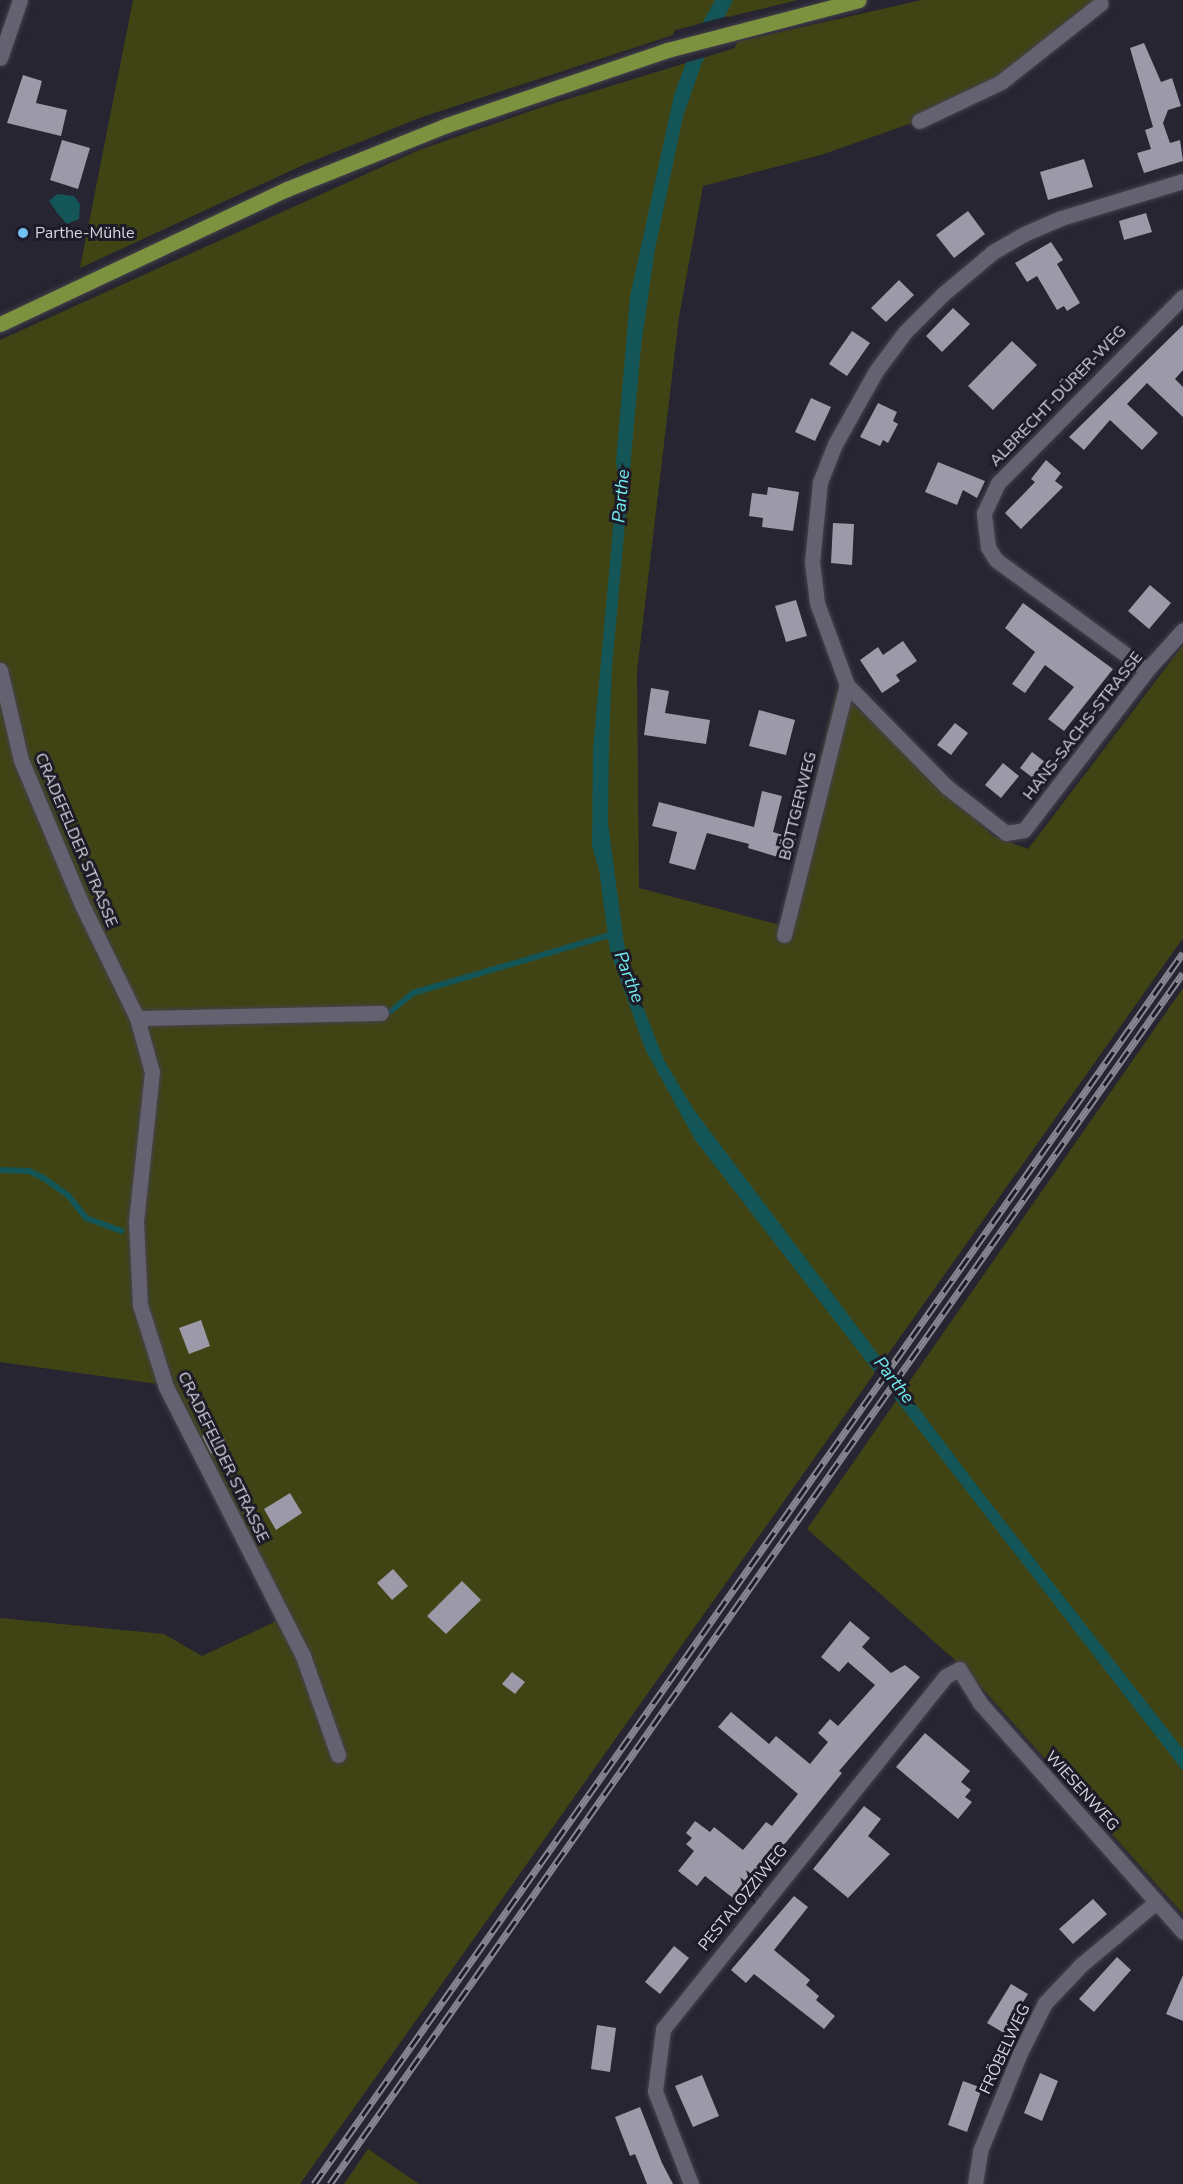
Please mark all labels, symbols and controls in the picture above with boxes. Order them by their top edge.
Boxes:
place label: Parthe-Mühle [35,223,134,243]
marker: Parthe-Mühle [16,226,30,240]
street label: ALBRECHT-DÜRER-WEG [986,322,1130,470]
water label: Parthe [608,468,634,524]
street label: HANS-SACHS-STRASSE [1019,648,1147,804]
street label: CRADEFELDER STRASSE [31,750,121,930]
street label: BÖTTGERWEG [775,750,821,862]
water label: Parthe [609,948,649,1006]
water label: Parthe [869,1352,919,1408]
street label: CRADEFELDER STRASSE [173,1369,273,1545]
street label: WIESENWEG [1041,1747,1123,1835]
street label: PESTALOZZIWEG [694,1841,792,1955]
street label: FRÖBELWEG [976,2001,1034,2097]

